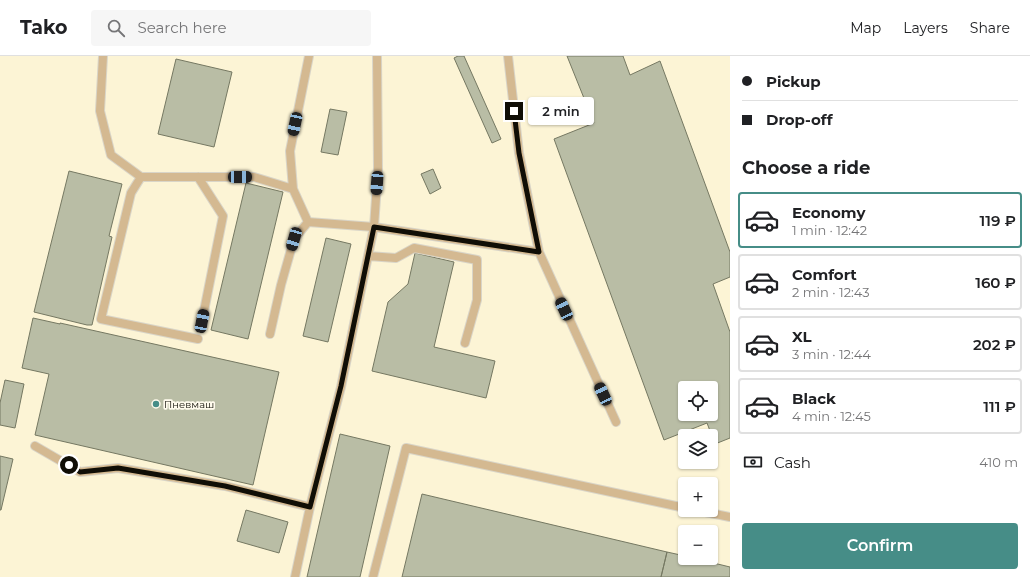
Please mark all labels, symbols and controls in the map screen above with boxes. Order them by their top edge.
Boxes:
search box [91,10,371,46]
text: Tako [20,16,67,39]
icon: search [105,17,127,39]
text: Search here [137,18,227,37]
text: Map [850,19,881,37]
text: Layers [903,19,948,37]
text: Share [970,19,1010,37]
text: Pickup [766,72,821,91]
callout: 2 min [528,97,594,125]
route end [505,102,523,120]
text: 2 min [542,103,580,119]
text: Drop-off [766,110,833,129]
car [287,111,303,137]
text: Choose a ride [742,157,870,179]
car [228,171,252,183]
car [370,171,384,195]
icon: car [744,202,780,238]
text: Economy [792,203,865,222]
text: 119 ₽ [980,211,1016,230]
text: 1 min · 12:42 [792,222,867,238]
car [285,226,303,252]
icon: car [744,264,780,300]
text: Comfort [792,265,857,284]
text: 160 ₽ [975,273,1016,292]
text: 2 min · 12:43 [792,284,870,300]
car [553,296,575,322]
car [194,308,210,334]
icon: car [744,326,780,362]
text: XL [792,327,811,346]
text: 202 ₽ [973,335,1016,354]
text: 3 min · 12:44 [792,346,871,362]
car [592,381,614,407]
map controls [678,381,718,565]
button: locate [678,381,718,421]
icon: car [744,388,780,424]
text: Black [792,389,836,408]
text: 111 ₽ [983,397,1016,416]
place label: Пневмаш [164,398,214,411]
marker: Пневмаш [151,399,161,409]
text: 4 min · 12:45 [792,408,871,424]
button: layers [678,429,718,469]
icon: cash [742,451,764,473]
text: Cash [774,453,811,472]
text: 410 m [979,454,1018,470]
route start [60,456,78,474]
button: + [678,477,718,517]
button: Confirm [742,523,1018,569]
button: − [678,525,718,565]

